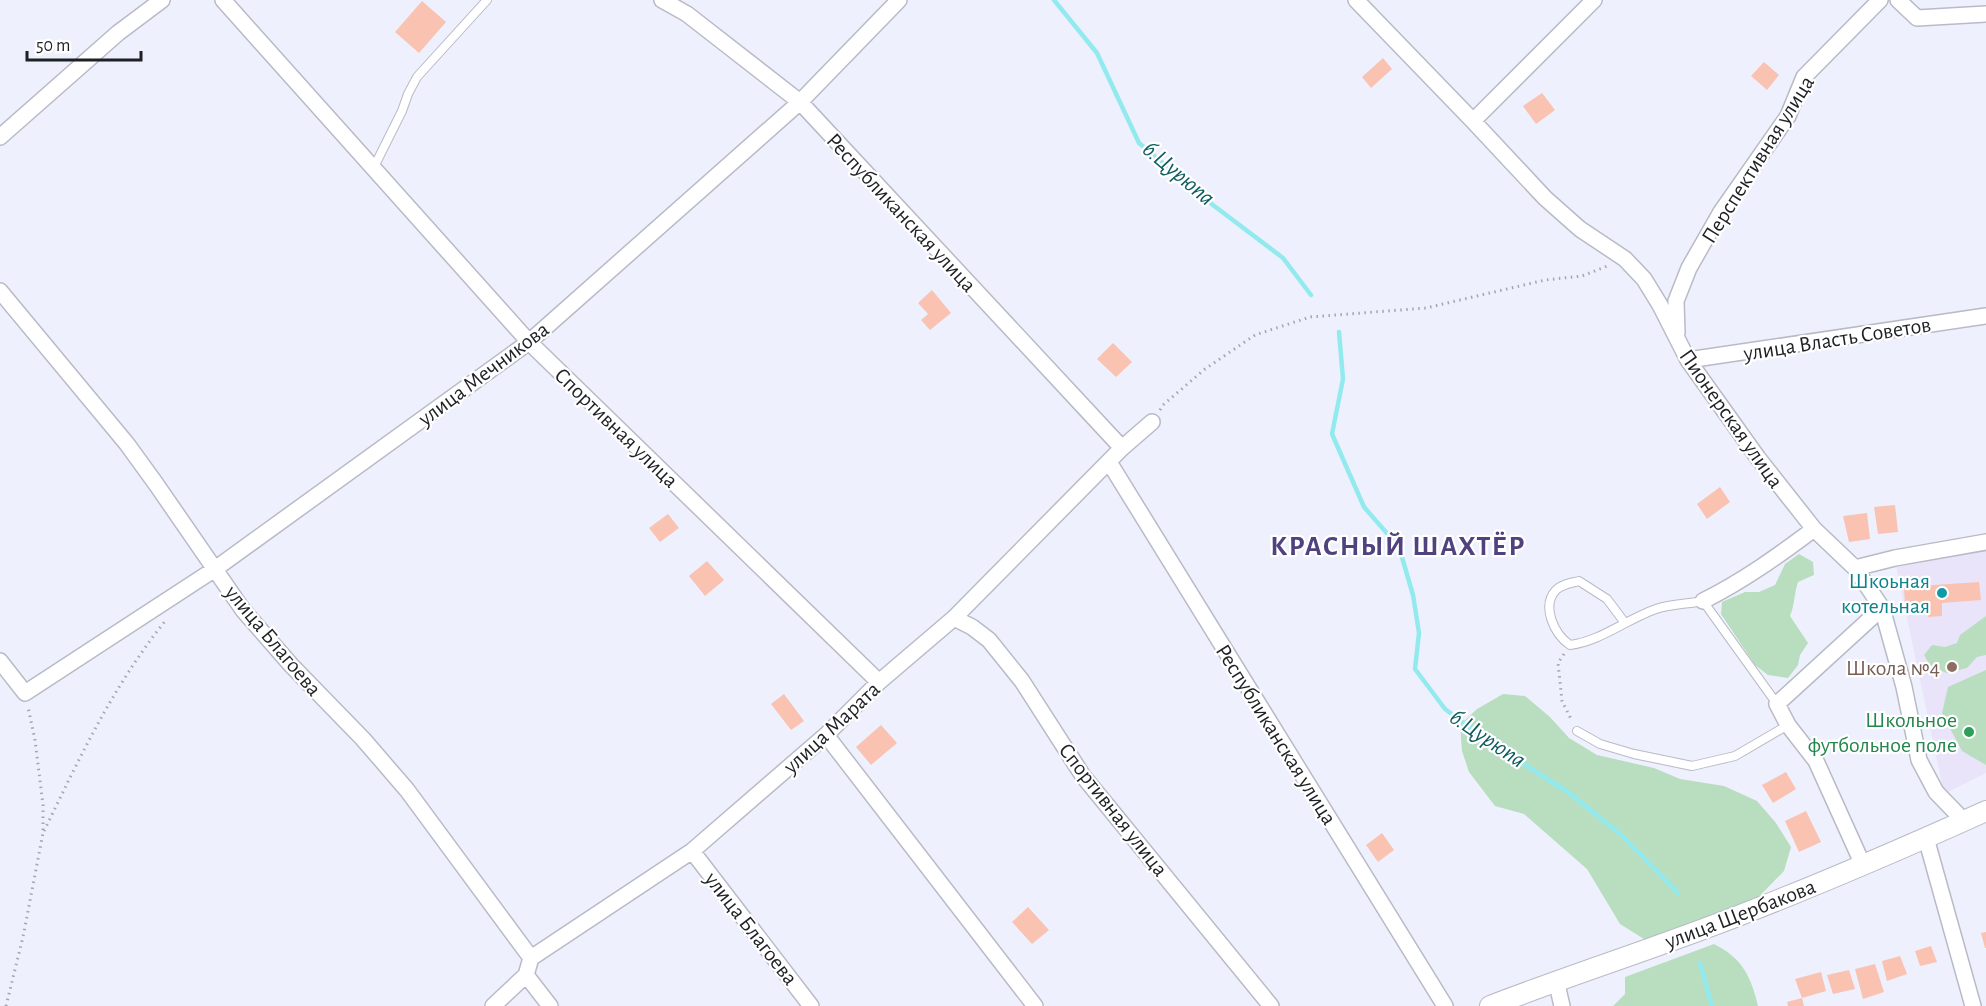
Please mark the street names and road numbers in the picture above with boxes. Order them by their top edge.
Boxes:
street label: Перспективная улица [1697,72,1818,247]
street label: Республиканская улица [822,129,980,296]
street label: улица Власть Советов [1741,313,1932,365]
street label: улица Мечникова [413,318,553,430]
street label: Пионерская улица [1675,345,1787,492]
street label: Спортивная улица [550,363,682,492]
street label: улица Благоева [220,580,326,700]
street label: Республиканская улица [1212,640,1341,829]
street label: улица Марата [779,678,884,778]
street label: Спортивная улица [1055,739,1172,880]
street label: улица Благоева [700,867,802,989]
street label: улица Щербакова [1661,875,1819,953]

